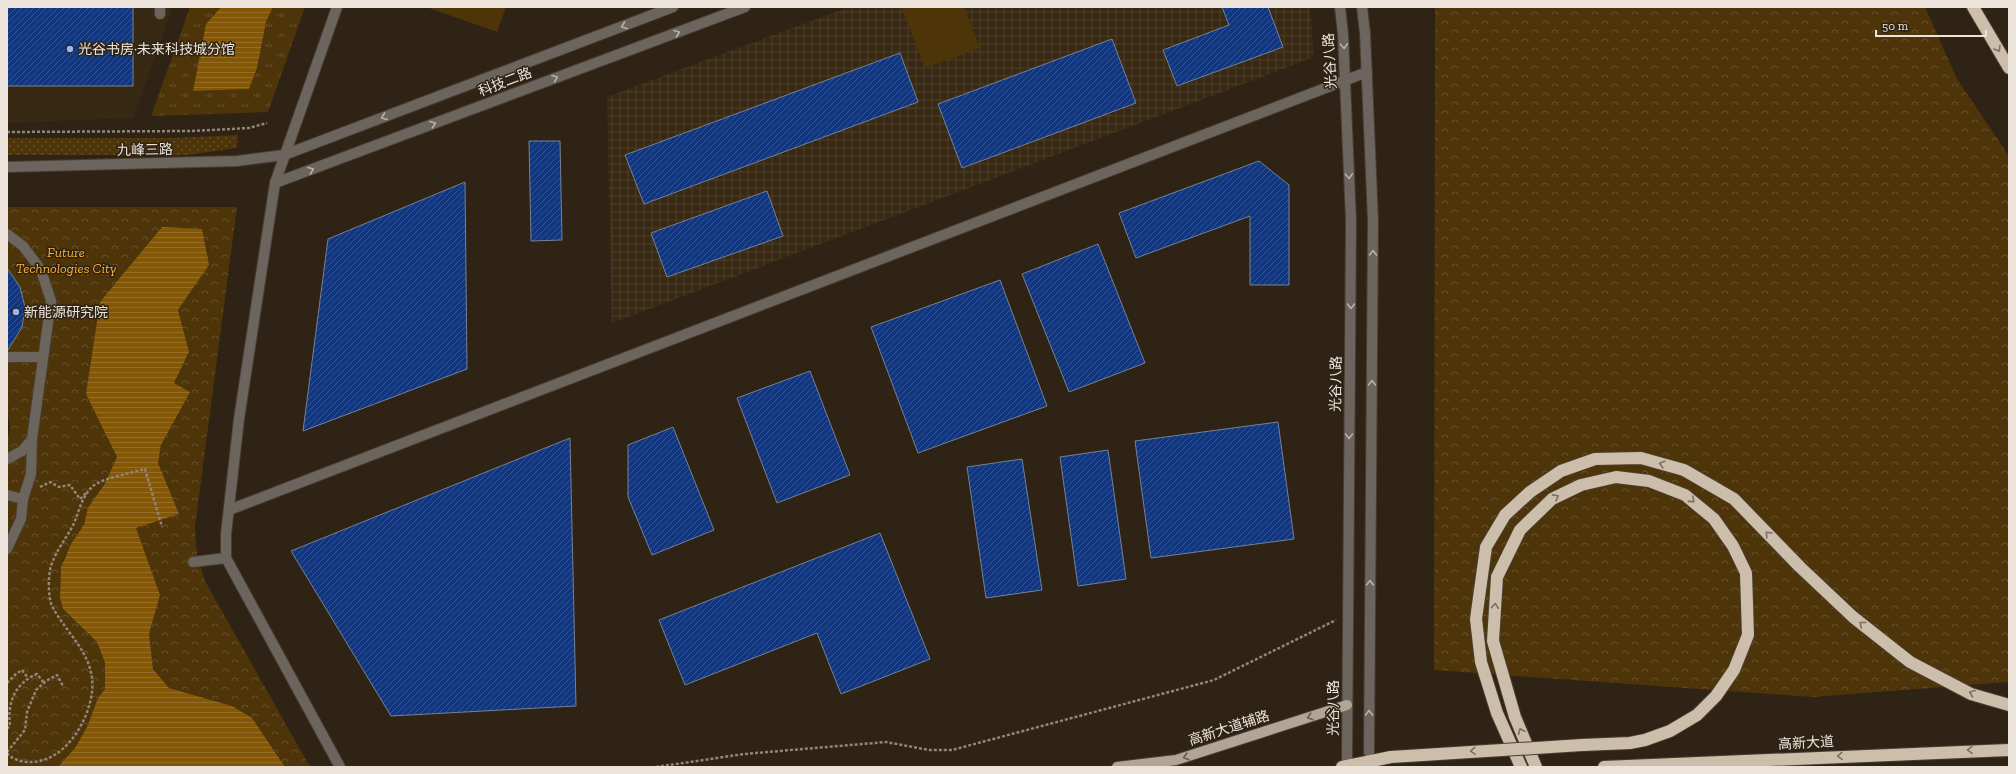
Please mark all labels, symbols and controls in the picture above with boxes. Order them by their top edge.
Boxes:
scale bar [1876,12,1986,38]
text: 50 m [1882,19,1909,33]
one-way arrow [620,21,627,29]
one-way arrow [673,29,680,37]
street label: 光谷八路 [1320,33,1340,89]
place label: 光谷书房·未来科技城分馆 [78,41,235,58]
one-way arrow [1339,43,1348,49]
marker: 光谷书房·未来科技城分馆 [65,44,75,54]
one-way arrow [1994,45,2001,52]
street label: 科技二路 [476,64,534,100]
one-way arrow [551,75,558,83]
one-way arrow [381,113,388,121]
one-way arrow [430,120,437,128]
street label: 九峰三路 [117,141,173,159]
one-way arrow [308,166,315,174]
one-way arrow [1345,173,1354,179]
park label: Future Technologies City [16,244,117,277]
one-way arrow [1369,250,1377,256]
one-way arrow [1346,303,1355,309]
place label: 新能源研究院 [24,304,108,321]
marker: 新能源研究院 [11,307,21,317]
street label: 光谷八路 [1327,356,1345,412]
one-way arrow [1367,380,1376,386]
one-way arrow [1345,433,1353,439]
one-way arrow [1659,460,1666,469]
one-way arrow [1552,495,1559,502]
one-way arrow [1687,496,1694,503]
one-way arrow [1766,531,1773,539]
one-way arrow [1365,580,1374,586]
one-way arrow [1491,603,1500,609]
one-way arrow [1860,622,1867,629]
street label: 光谷八路 [1325,680,1342,736]
one-way arrow [1968,690,1976,698]
street label: 高新大道辅路 [1186,707,1272,749]
one-way arrow [1365,710,1373,716]
one-way arrow [1306,712,1313,721]
one-way arrow [1518,728,1526,736]
street label: 高新大道 [1778,733,1834,753]
one-way arrow [1967,746,1973,754]
one-way arrow [1470,747,1476,756]
one-way arrow [1183,752,1190,760]
one-way arrow [1837,752,1843,760]

